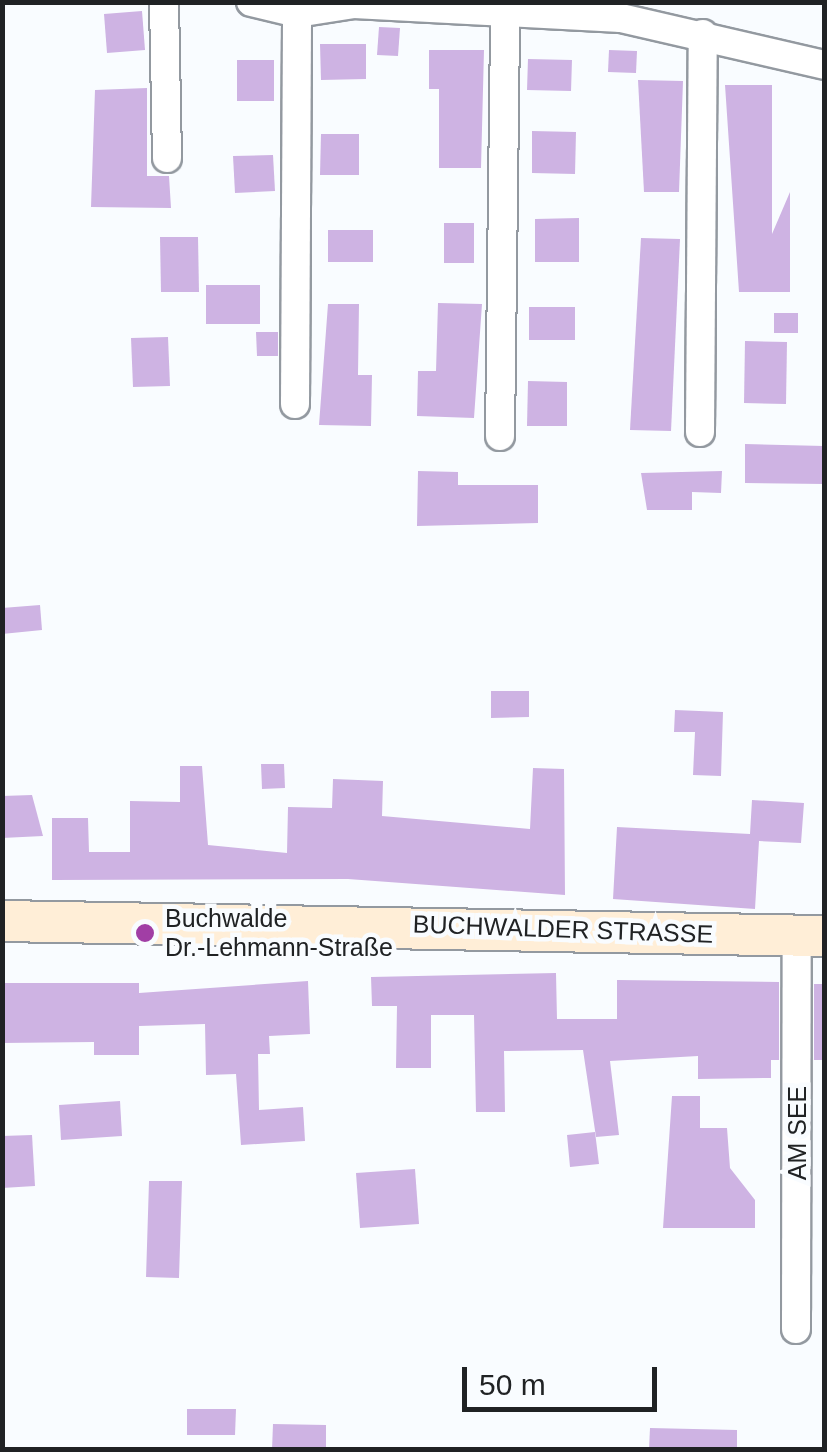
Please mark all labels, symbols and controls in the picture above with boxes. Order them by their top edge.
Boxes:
place label: Buchwalde Dr.-Lehmann-Straße [165,904,393,963]
street label: BUCHWALDER STRASSE [412,909,714,949]
marker: Buchwalde Dr.-Lehmann-Straße [134,922,156,944]
street label: AM SEE [782,1086,812,1180]
scale bar [467,1347,662,1409]
text: 50 m [479,1368,546,1401]

